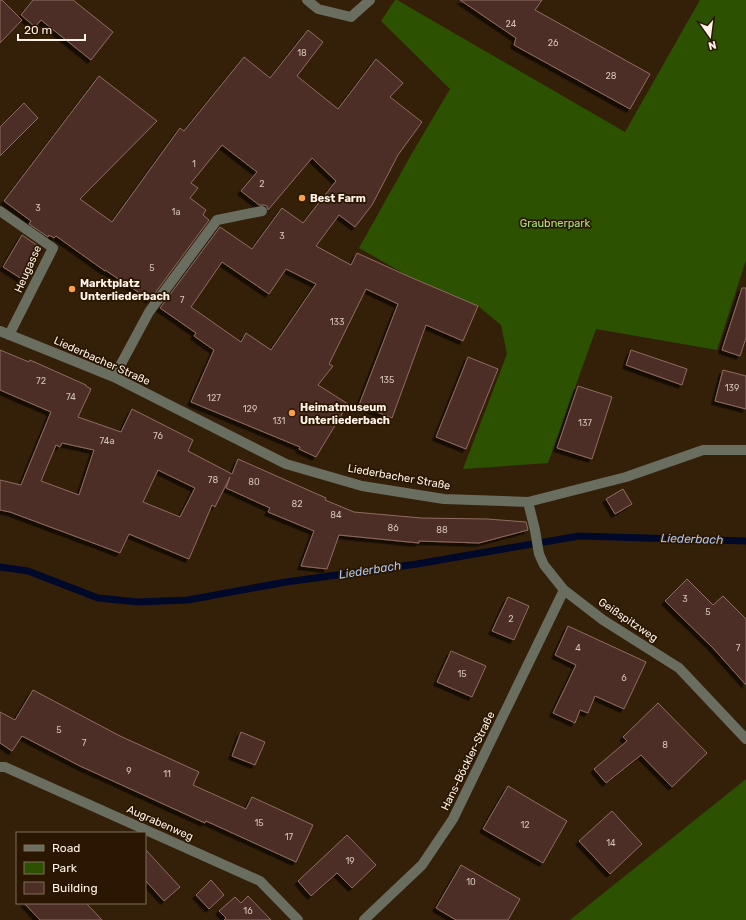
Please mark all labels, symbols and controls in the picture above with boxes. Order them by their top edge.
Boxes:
scale bar [18,16,85,42]
north arrow [690,16,730,56]
house number: 24 [506,19,517,29]
text: 20 m [24,23,52,37]
house number: 26 [548,38,559,48]
text: N [707,38,718,53]
house number: 18 [297,48,307,58]
house number: 28 [605,71,617,81]
house number: 1 [192,159,196,169]
house number: 2 [259,179,265,189]
place label: Best Farm [310,192,366,205]
marker: Best Farm [297,193,307,203]
house number: 3 [35,203,41,213]
house number: 1a [172,207,180,217]
park label: Graubnerpark [520,217,590,230]
house number: 3 [279,231,285,241]
street label: Heugasse [12,243,44,295]
house number: 5 [149,263,155,273]
place label: Marktplatz Unterliederbach [80,277,170,303]
marker: Marktplatz Unterliederbach [67,284,77,294]
house number: 7 [180,295,185,305]
house number: 133 [330,317,344,327]
street label: Liederbacher Straße [52,334,152,388]
house number: 135 [380,375,394,385]
house number: 72 [36,376,46,386]
house number: 139 [725,383,739,393]
house number: 74 [66,392,76,402]
house number: 127 [207,393,221,403]
place label: Heimatmuseum Unterliederbach [300,401,390,427]
house number: 129 [243,404,257,414]
marker: Heimatmuseum Unterliederbach [287,408,297,418]
house number: 131 [273,416,286,426]
house number: 137 [578,418,592,428]
house number: 76 [153,431,163,441]
house number: 74a [100,436,114,446]
street label: Liederbacher Straße [347,462,451,492]
house number: 78 [208,475,218,485]
house number: 80 [248,477,260,487]
house number: 82 [291,499,303,509]
house number: 84 [330,510,342,520]
house number: 86 [387,523,399,533]
house number: 88 [436,525,448,535]
water label: Liederbach [660,531,724,547]
water label: Liederbach [338,558,402,582]
house number: 3 [682,594,688,604]
street label: Geißspitzweg [596,595,660,645]
house number: 5 [705,607,711,617]
house number: 2 [508,614,514,624]
house number: 4 [575,643,581,653]
house number: 7 [736,643,741,653]
house number: 15 [457,669,467,679]
house number: 6 [621,673,627,683]
street label: Hans-Böckler-Straße [438,709,498,813]
house number: 5 [56,725,62,735]
house number: 7 [82,738,87,748]
house number: 8 [662,740,668,750]
house number: 9 [126,766,132,776]
house number: 11 [163,769,171,779]
street label: Augrabenweg [125,803,195,843]
house number: 15 [254,818,264,828]
house number: 12 [520,820,530,830]
legend [16,832,146,904]
house number: 17 [285,832,294,842]
house number: 14 [606,838,616,848]
text: Road [52,841,80,855]
house number: 19 [345,856,355,866]
text: Park [52,861,78,875]
house number: 10 [466,877,476,887]
text: Building [52,881,98,895]
house number: 16 [243,906,253,916]

